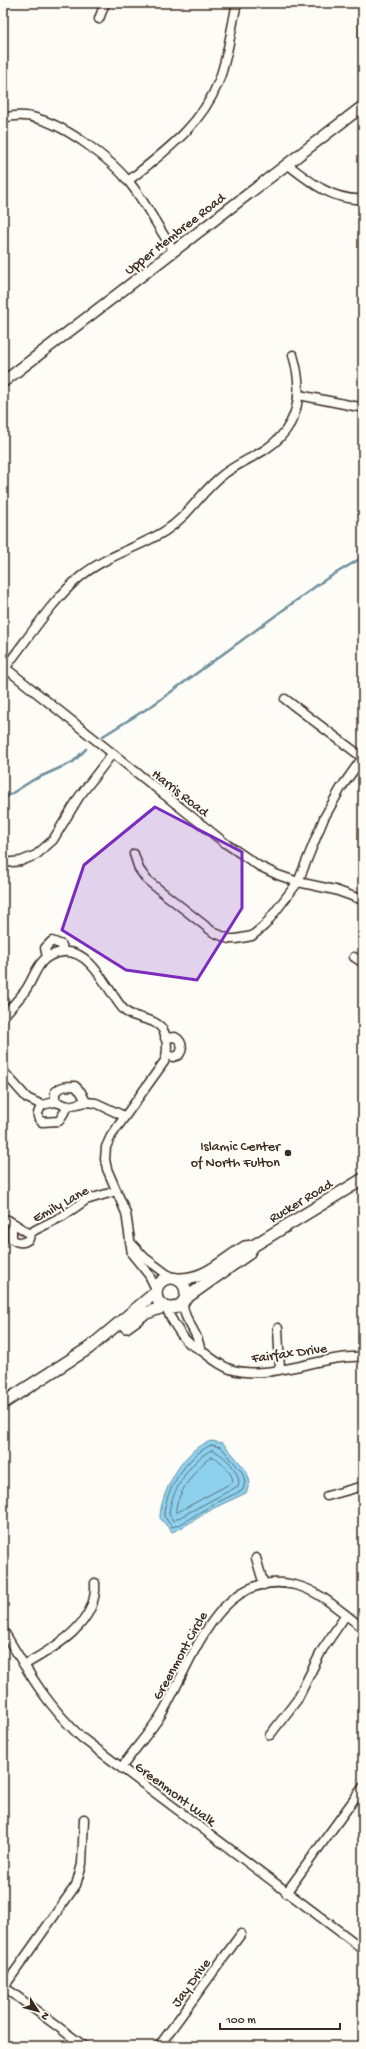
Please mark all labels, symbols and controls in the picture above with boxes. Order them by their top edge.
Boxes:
street label: Upper Hembree Road [122,189,231,280]
street label: Harris Road [148,766,213,823]
place label: Islamic Center of North Fulton [191,1139,281,1172]
marker: Islamic Center of North Fulton [283,1148,293,1158]
street label: Rucker Road [266,1176,338,1228]
street label: Emily Lane [30,1182,93,1228]
street label: Fairfax Drive [249,1341,329,1368]
street label: Greenmont Circle [150,1608,213,1703]
street label: Greenmont Walk [131,1759,220,1832]
street label: Jay Drive [169,1955,216,2011]
north arrow [18,1991,58,2031]
scale bar [220,2005,340,2031]
text: N [38,2009,51,2022]
text: 100 m [225,2014,256,2028]

